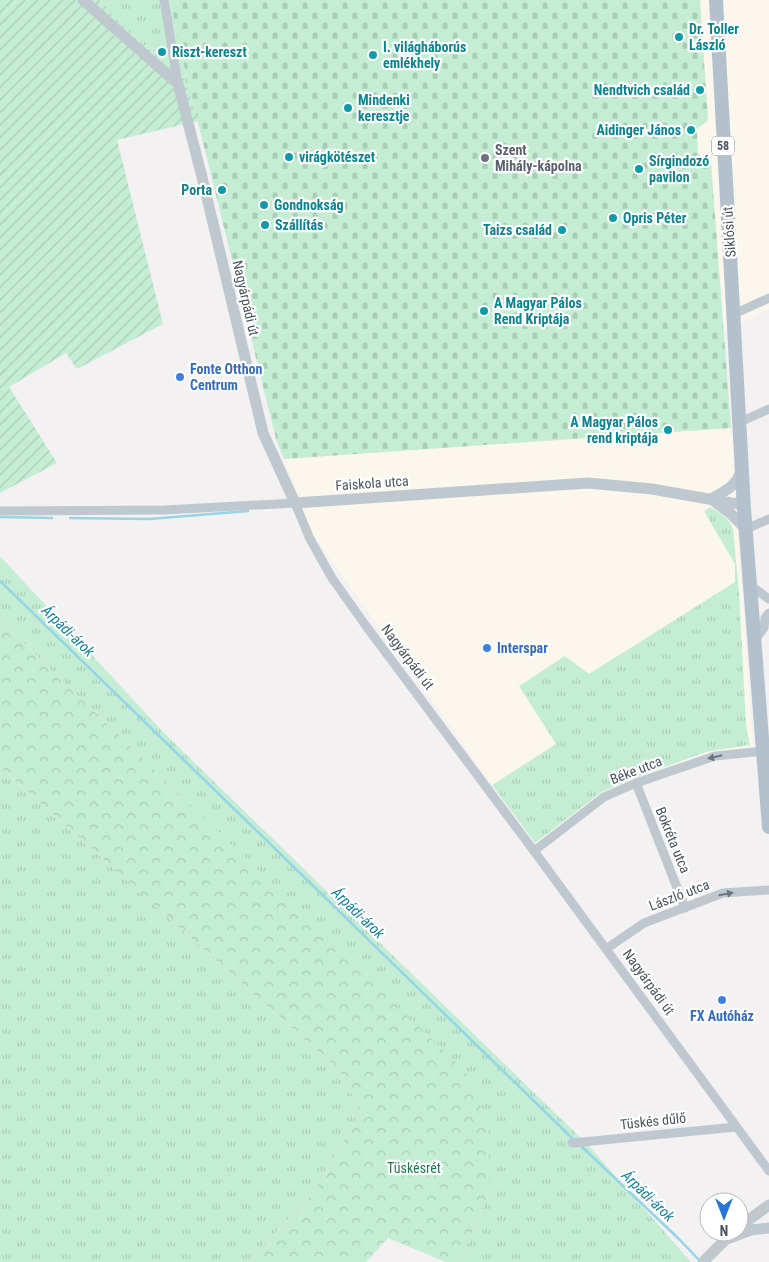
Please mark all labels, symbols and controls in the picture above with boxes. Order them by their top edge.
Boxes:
place label: Dr. Toller László [689,21,739,53]
marker: Dr. Toller László [673,31,685,43]
place label: I. világháborús emlékhely [383,39,466,71]
place label: Riszt-kereszt [172,44,247,60]
marker: Riszt-kereszt [156,46,168,58]
marker: I. világháborús emlékhely [367,49,379,61]
place label: Nendtvich család [594,82,690,98]
marker: Nendtvich család [694,84,706,96]
place label: Mindenki keresztje [358,92,410,124]
marker: Mindenki keresztje [342,102,354,114]
place label: Aidinger János [596,122,681,138]
marker: Aidinger János [685,124,697,136]
road number: 58 [712,136,734,156]
place label: Szent Mihály-kápolna [495,142,582,174]
place label: virágkötészet [299,149,375,165]
marker: virágkötészet [283,151,295,163]
marker: Szent Mihály-kápolna [479,152,491,164]
place label: Sírgindozó pavilon [649,153,709,185]
marker: Sírgindozó pavilon [633,163,645,175]
place label: Porta [181,182,212,198]
marker: Porta [216,184,228,196]
place label: Gondnokság [274,197,344,213]
marker: Gondnokság [258,199,270,211]
street label: Siklósi út [719,206,739,258]
place label: Opris Péter [623,210,687,226]
marker: Opris Péter [607,212,619,224]
place label: Szállítás [275,217,323,233]
marker: Szállítás [259,219,271,231]
place label: Taizs család [483,222,552,238]
marker: Taizs család [556,224,568,236]
street label: Nagyárpádi út [230,259,262,337]
place label: A Magyar Pálos Rend Kriptája [494,295,582,327]
marker: A Magyar Pálos Rend Kriptája [478,305,490,317]
place label: Fonte Otthon Centrum [190,361,262,393]
marker: Fonte Otthon Centrum [174,371,186,383]
place label: A Magyar Pálos rend kriptája [570,414,658,446]
marker: A Magyar Pálos rend kriptája [662,424,674,436]
street label: Faiskola utca [335,472,409,494]
water label: Árpádi-árok [37,601,98,661]
street label: Nagyárpádi út [378,621,438,693]
place label: Interspar [497,640,548,656]
marker: Interspar [481,642,493,654]
street label: Béke utca [608,753,664,787]
one-way arrow [708,753,723,761]
street label: Bokréta utca [653,805,693,875]
street label: László utca [647,876,711,914]
water label: Árpádi-árok [327,883,388,943]
one-way arrow [719,889,735,897]
street label: Nagyárpádi út [620,946,678,1018]
marker: FX Autóház [716,994,728,1006]
place label: FX Autóház [690,1008,754,1024]
street label: Tüskés dűlő [619,1110,687,1132]
park label: Tüskésrét [387,1160,441,1176]
water label: Árpádi-árok [617,1166,678,1226]
north arrow [699,1192,749,1242]
text: N [720,1222,728,1238]

